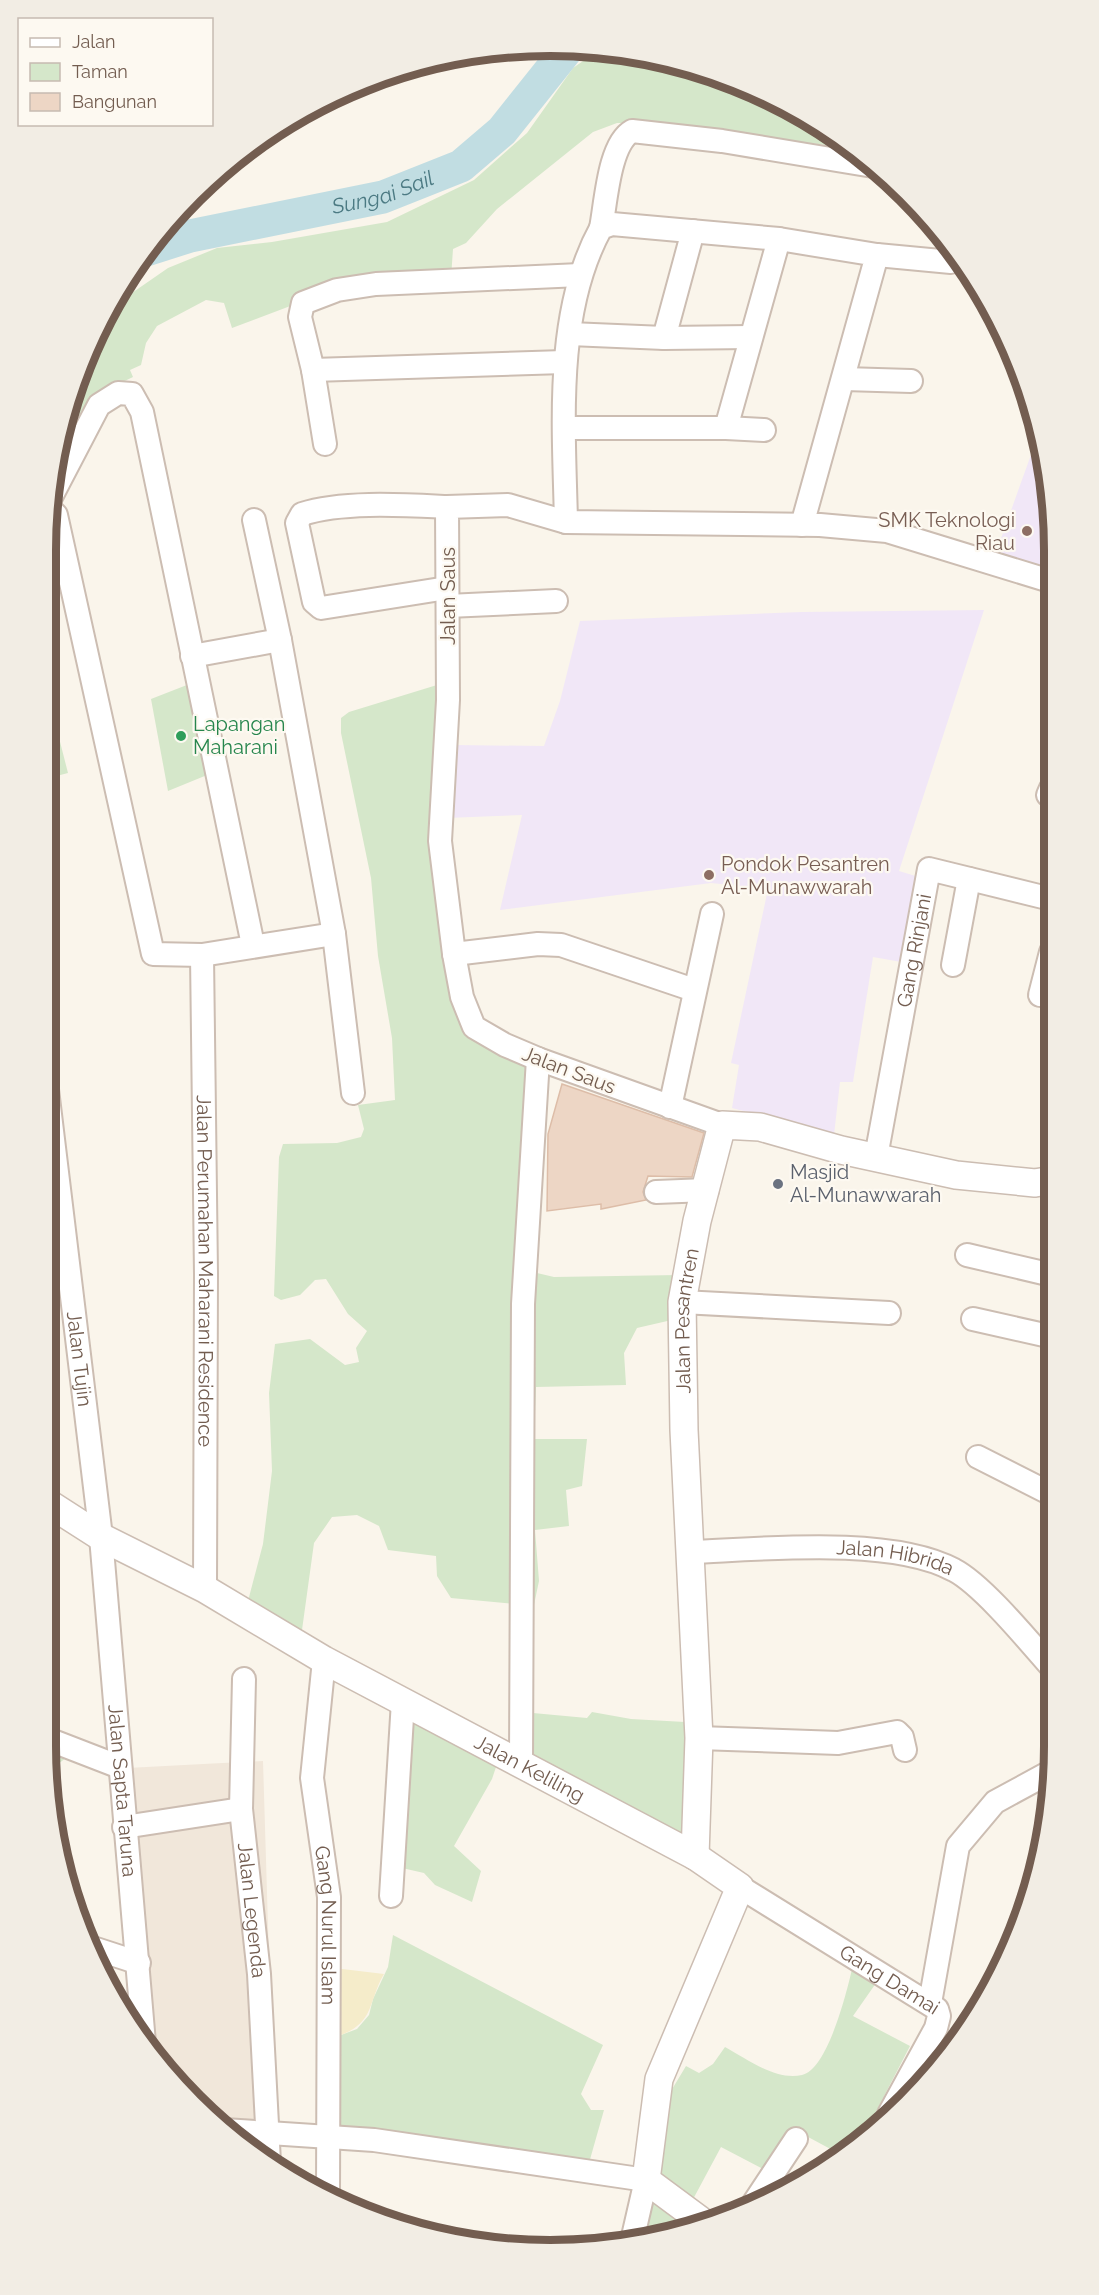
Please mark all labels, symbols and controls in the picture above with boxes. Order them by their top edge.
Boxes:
legend [18,18,213,126]
text: Jalan [72,31,116,52]
text: Taman [72,61,128,82]
text: Bangunan [72,91,157,112]
water label: Sungai Sail [329,165,437,219]
place label: SMK Teknologi Riau [878,508,1015,555]
marker: SMK Teknologi Riau [1020,524,1034,538]
street label: Jalan Saus [436,547,460,645]
place label: Lapangan Maharani [193,712,285,759]
marker: Lapangan Maharani [174,729,188,743]
place label: Pondok Pesantren Al-Munawwarah [721,852,890,899]
marker: Pondok Pesantren Al-Munawwarah [702,868,716,882]
street label: Gang Rinjani [892,892,936,1009]
street label: Jalan Saus [519,1041,619,1099]
street label: Jalan Perumahan Maharani Residence [192,1095,218,1447]
place label: Masjid Al-Munawwarah [790,1160,941,1207]
marker: Masjid Al-Munawwarah [771,1177,785,1191]
street label: Jalan Pesantren [669,1246,704,1394]
street label: Jalan Tujin [62,1310,97,1408]
street label: Jalan Hibrida [836,1535,958,1580]
street label: Jalan Sapta Taruna [103,1703,142,1878]
street label: Jalan Keliling [470,1730,589,1808]
street label: Jalan Legenda [233,1842,271,1979]
street label: Gang Nurul Islam [310,1844,341,2005]
street label: Gang Damai [835,1940,944,2020]

